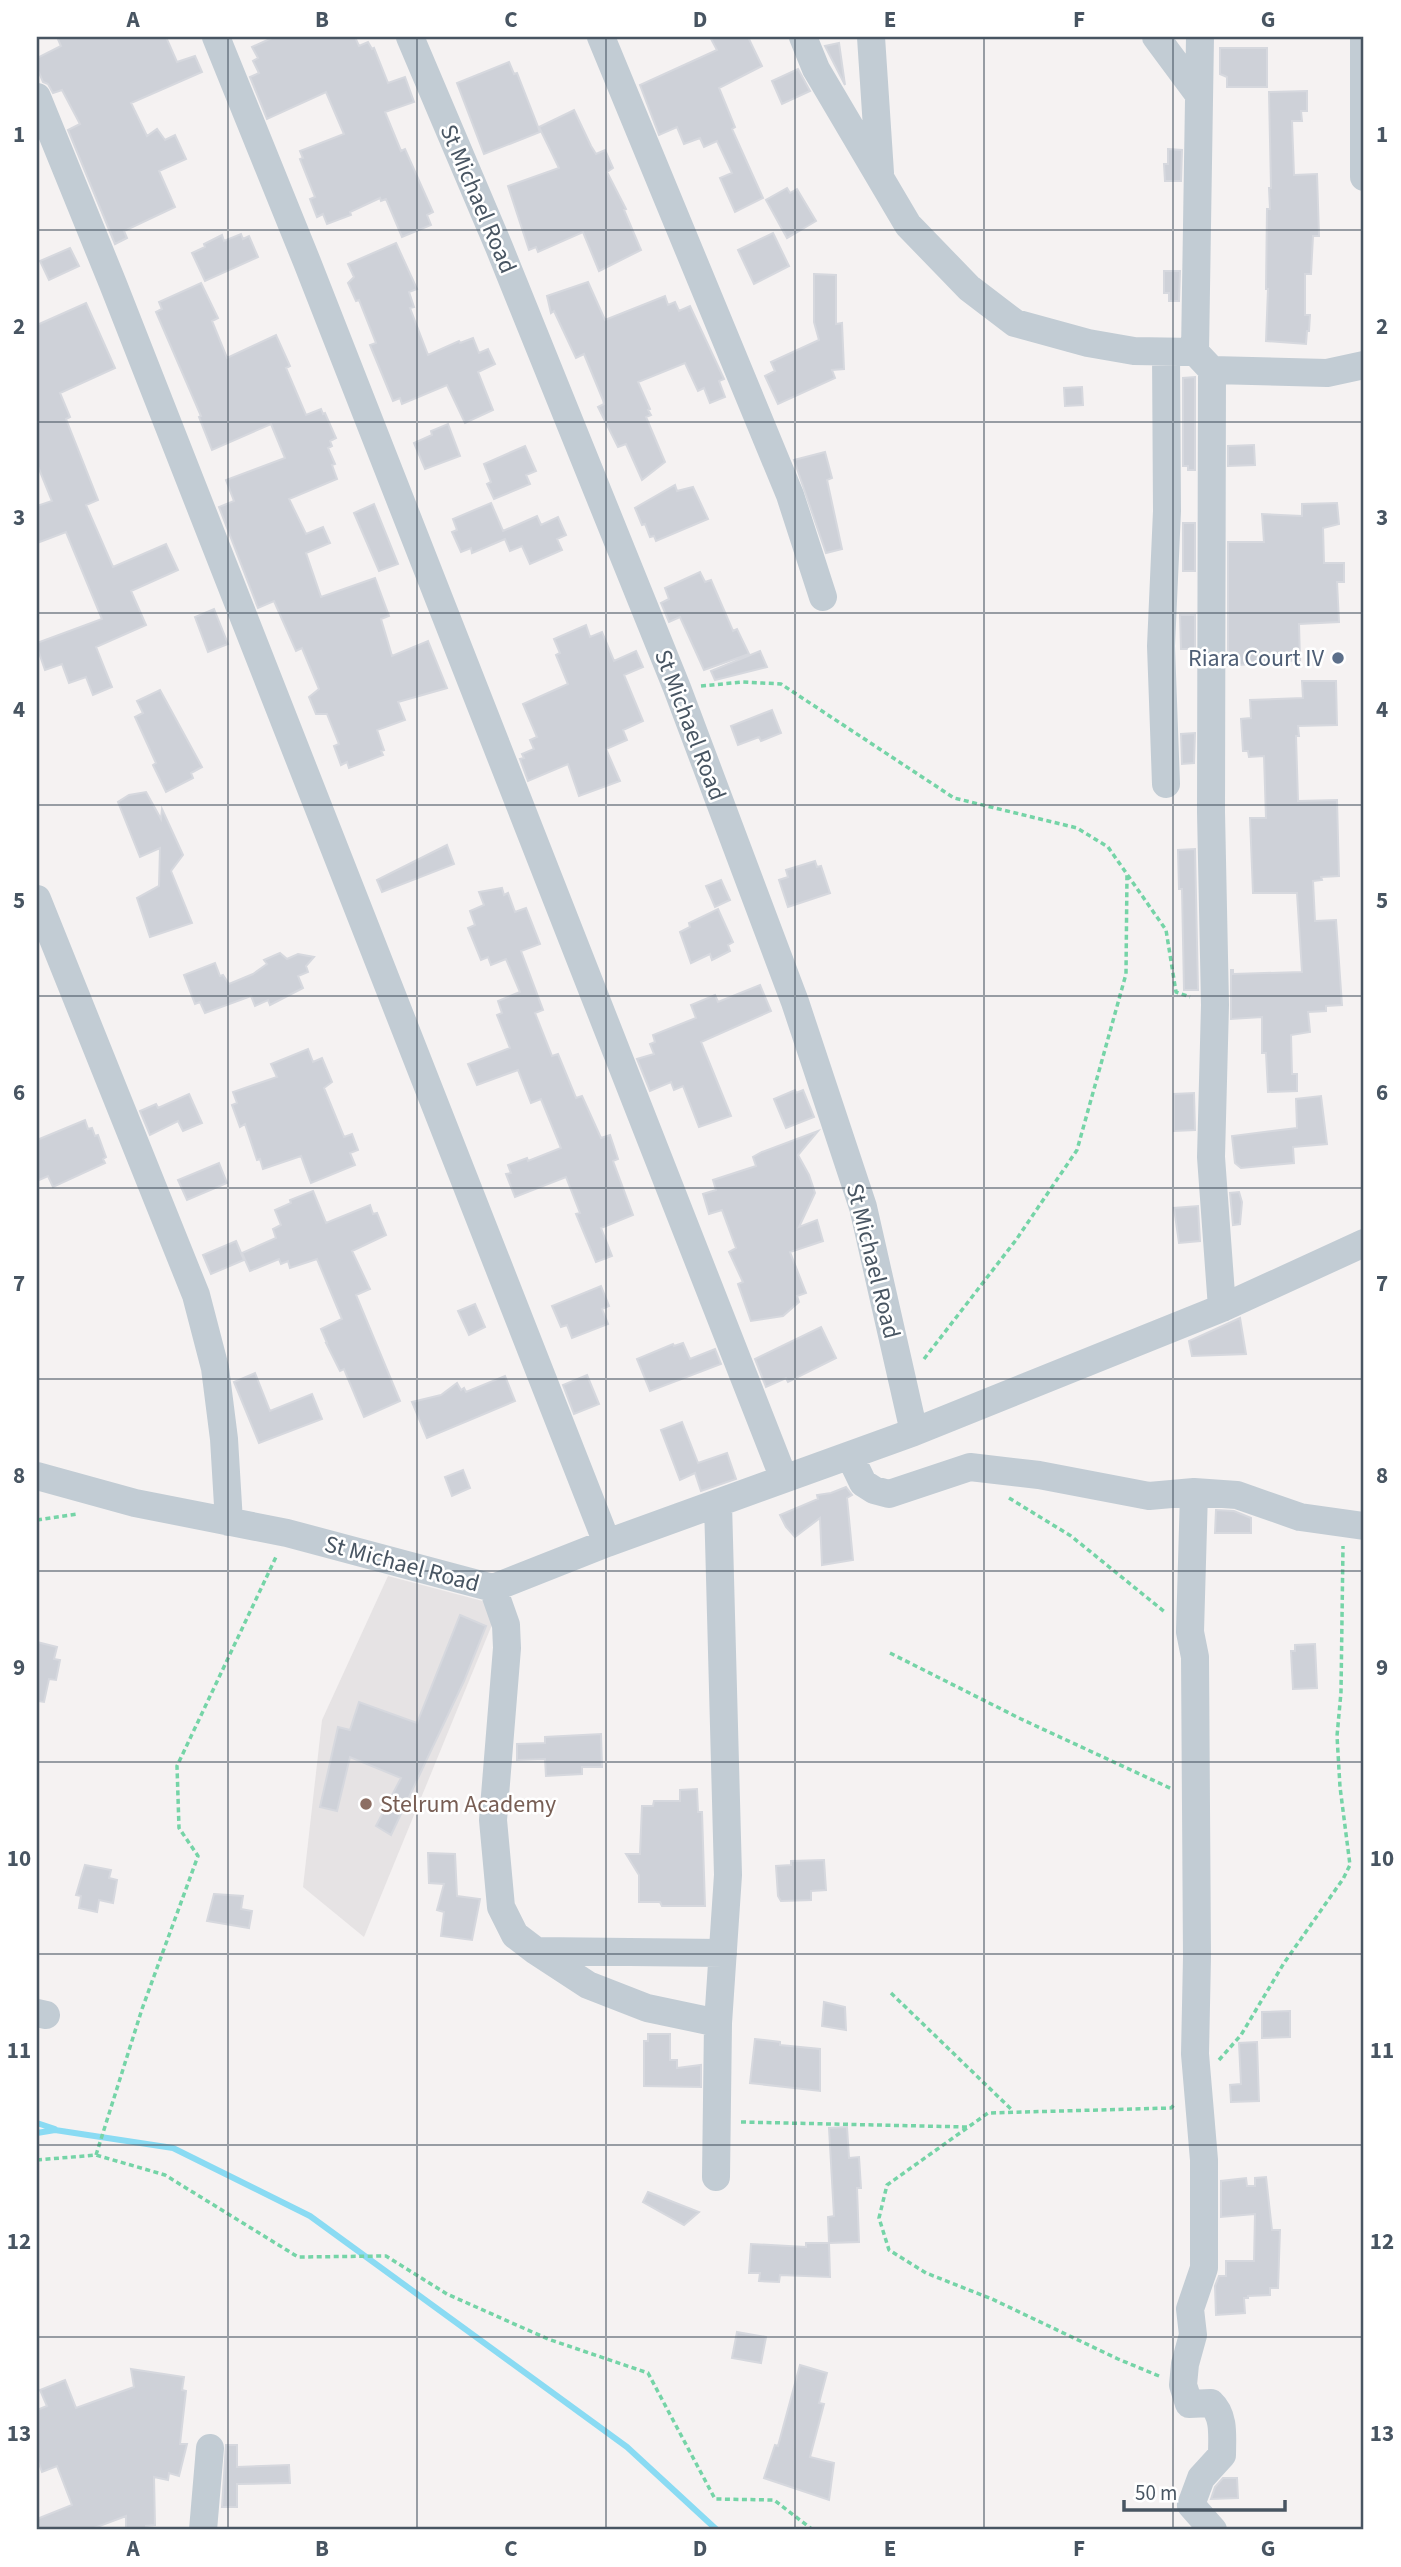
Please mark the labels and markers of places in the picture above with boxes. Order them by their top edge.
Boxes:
place label: Riara Court IV [1188,641,1325,676]
marker: Riara Court IV [1330,650,1346,666]
place label: Stelrum Academy [380,1787,556,1822]
marker: Stelrum Academy [358,1796,374,1812]

